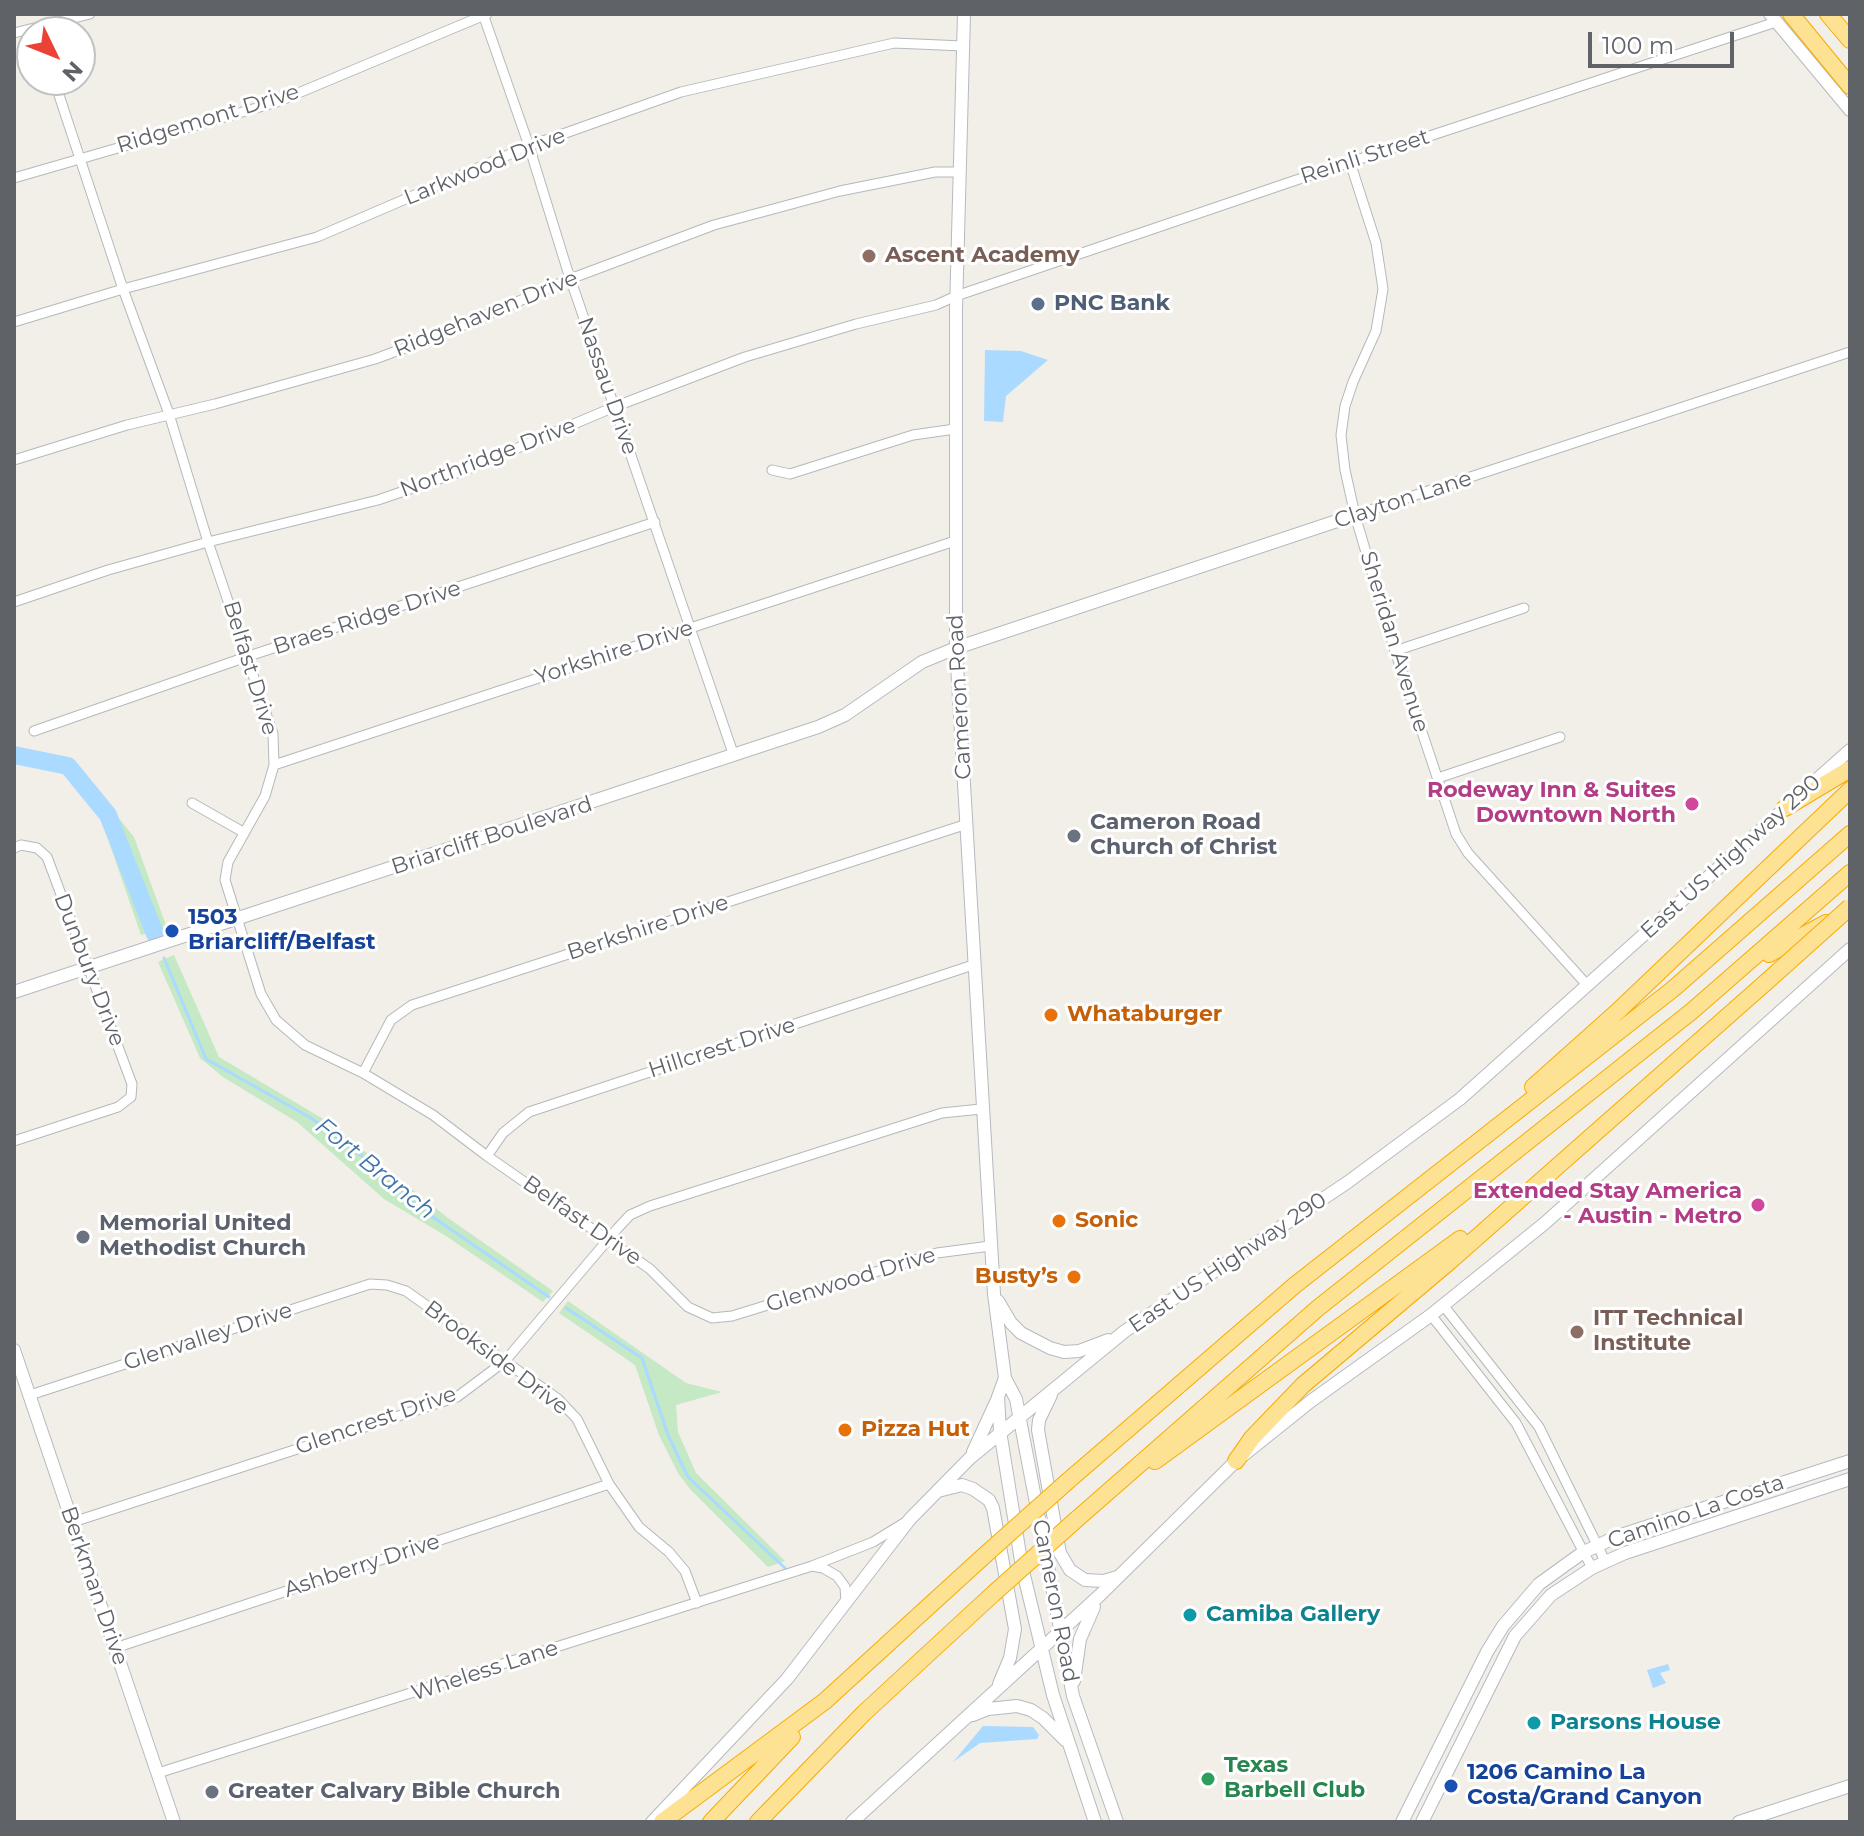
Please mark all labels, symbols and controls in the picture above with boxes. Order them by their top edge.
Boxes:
north arrow [16,16,96,96]
scale bar [1592,16,1738,66]
text: 100 m [1602,31,1674,60]
text: N [57,56,88,87]
street label: Ridgemont Drive [114,79,302,159]
street label: Larkwood Drive [400,123,570,211]
street label: Reinli Street [1297,124,1433,190]
place label: Ascent Academy [885,243,1080,269]
marker: Ascent Academy [860,247,878,265]
street label: Ridgehaven Drive [390,265,582,363]
place label: PNC Bank [1054,291,1170,317]
marker: PNC Bank [1029,295,1047,313]
street label: Nassau Drive [571,314,643,458]
street label: Northridge Drive [397,412,579,504]
street label: Clayton Lane [1331,465,1475,535]
street label: Sheridan Avenue [1354,548,1434,736]
street label: Braes Ridge Drive [270,575,464,661]
street label: Belfast Drive [217,598,283,738]
street label: Cameron Road [942,614,978,780]
street label: Yorkshire Drive [532,615,696,691]
street label: East US Highway 290 [1636,769,1826,945]
place label: Rodeway Inn & Suites Downtown North [1427,778,1676,830]
street label: Briarcliff Boulevard [388,791,596,881]
marker: Rodeway Inn & Suites Downtown North [1683,795,1701,813]
place label: Cameron Road Church of Christ [1090,810,1277,862]
marker: Cameron Road Church of Christ [1065,827,1083,845]
street label: Berkshire Drive [564,889,732,967]
street label: Dunbury Drive [48,890,130,1050]
place label: 1503 Briarcliff/Belfast [188,905,376,956]
marker: 1503 Briarcliff/Belfast [163,922,181,940]
place label: Whataburger [1067,1002,1222,1028]
marker: Whataburger [1042,1006,1060,1024]
street label: Hillcrest Drive [645,1012,799,1084]
water label: Fort Branch [309,1112,441,1226]
street label: Belfast Drive [517,1170,647,1272]
place label: Extended Stay America - Austin - Metro [1473,1179,1742,1230]
street label: East US Highway 290 [1124,1187,1332,1339]
marker: Extended Stay America - Austin - Metro [1749,1196,1767,1214]
place label: Sonic [1075,1208,1138,1234]
place label: Memorial United Methodist Church [99,1211,306,1262]
marker: Sonic [1050,1212,1068,1230]
marker: Memorial United Methodist Church [74,1228,92,1246]
street label: Glenwood Drive [763,1242,939,1318]
place label: Busty’s [975,1264,1058,1290]
marker: Busty’s [1065,1268,1083,1286]
street label: Brookside Drive [419,1295,573,1421]
street label: Glenvalley Drive [120,1297,296,1377]
place label: ITT Technical Institute [1593,1306,1743,1358]
marker: ITT Technical Institute [1568,1323,1586,1341]
street label: Glencrest Drive [292,1381,460,1461]
place label: Pizza Hut [861,1417,970,1443]
marker: Pizza Hut [836,1421,854,1439]
street label: Camino La Costa [1604,1469,1788,1555]
street label: Berkman Drive [54,1503,134,1669]
street label: Cameron Road [1026,1517,1084,1685]
street label: Ashberry Drive [281,1528,443,1604]
place label: Camiba Gallery [1206,1602,1380,1628]
marker: Camiba Gallery [1181,1606,1199,1624]
street label: Wheless Lane [408,1635,562,1707]
place label: Parsons House [1550,1710,1721,1736]
marker: Parsons House [1525,1714,1543,1732]
place label: Texas Barbell Club [1224,1753,1365,1804]
place label: 1206 Camino La Costa/Grand Canyon [1467,1760,1702,1812]
marker: Texas Barbell Club [1199,1770,1217,1788]
marker: 1206 Camino La Costa/Grand Canyon [1442,1777,1460,1795]
place label: Greater Calvary Bible Church [228,1779,560,1805]
marker: Greater Calvary Bible Church [203,1783,221,1801]

